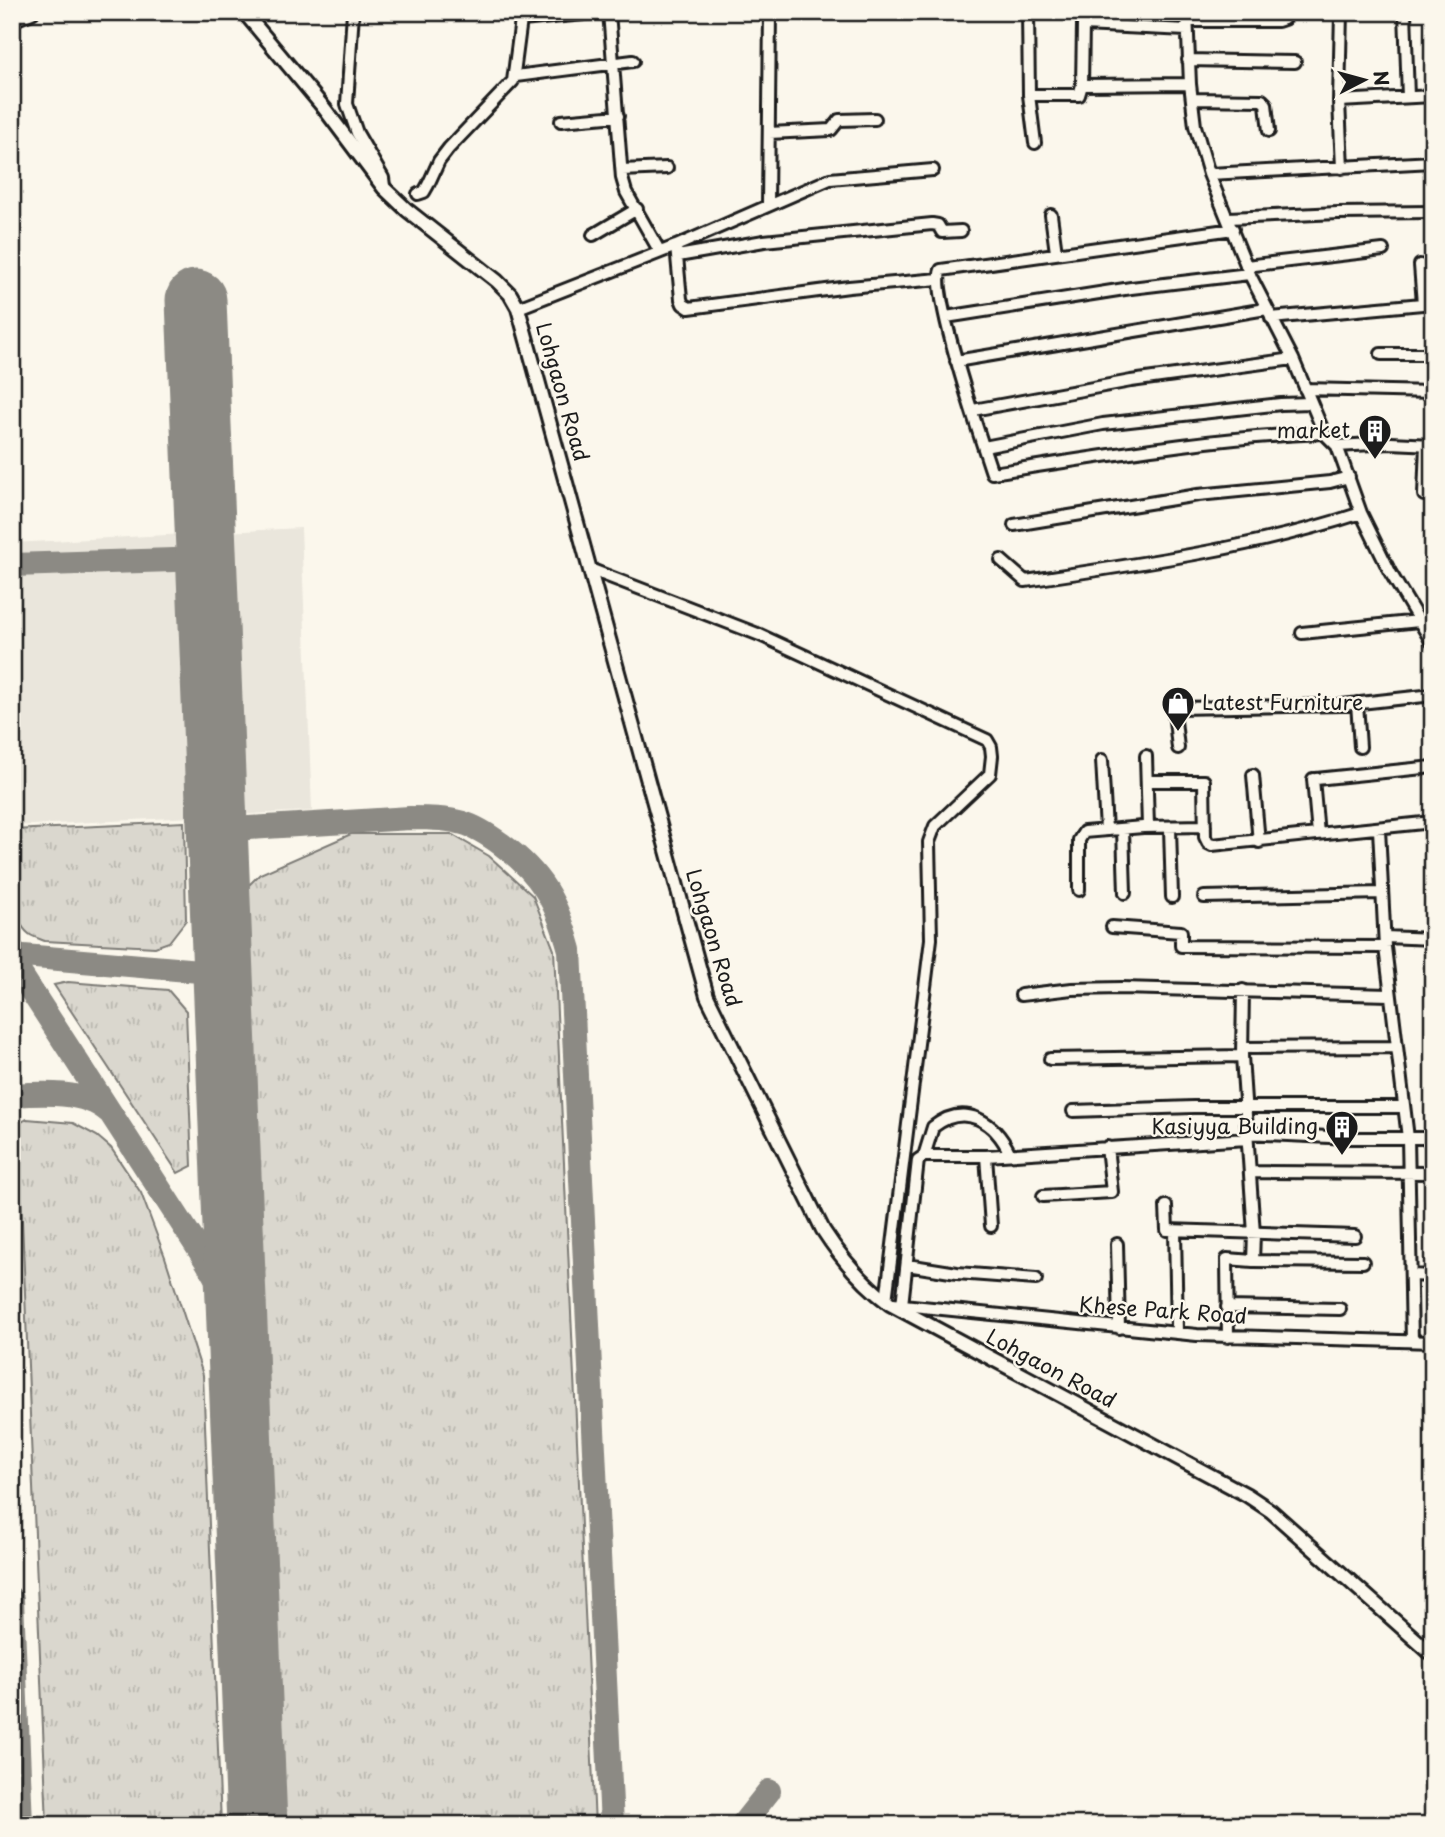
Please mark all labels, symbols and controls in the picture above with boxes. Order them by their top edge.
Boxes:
north arrow [1330,46,1400,116]
text: N [1367,69,1397,87]
street label: Lohgaon Road [529,318,599,465]
building icon: market [1356,412,1394,461]
place label: market [1277,413,1350,445]
shop icon: Latest Furniture [1159,684,1197,733]
place label: Latest Furniture [1202,685,1363,717]
street label: Lohgaon Road [679,864,751,1010]
building icon: Kasiyya Building [1323,1108,1361,1157]
place label: Kasiyya Building [1152,1109,1318,1141]
street label: Khese Park Road [1078,1287,1248,1331]
street label: Lohgaon Road [981,1320,1123,1415]

